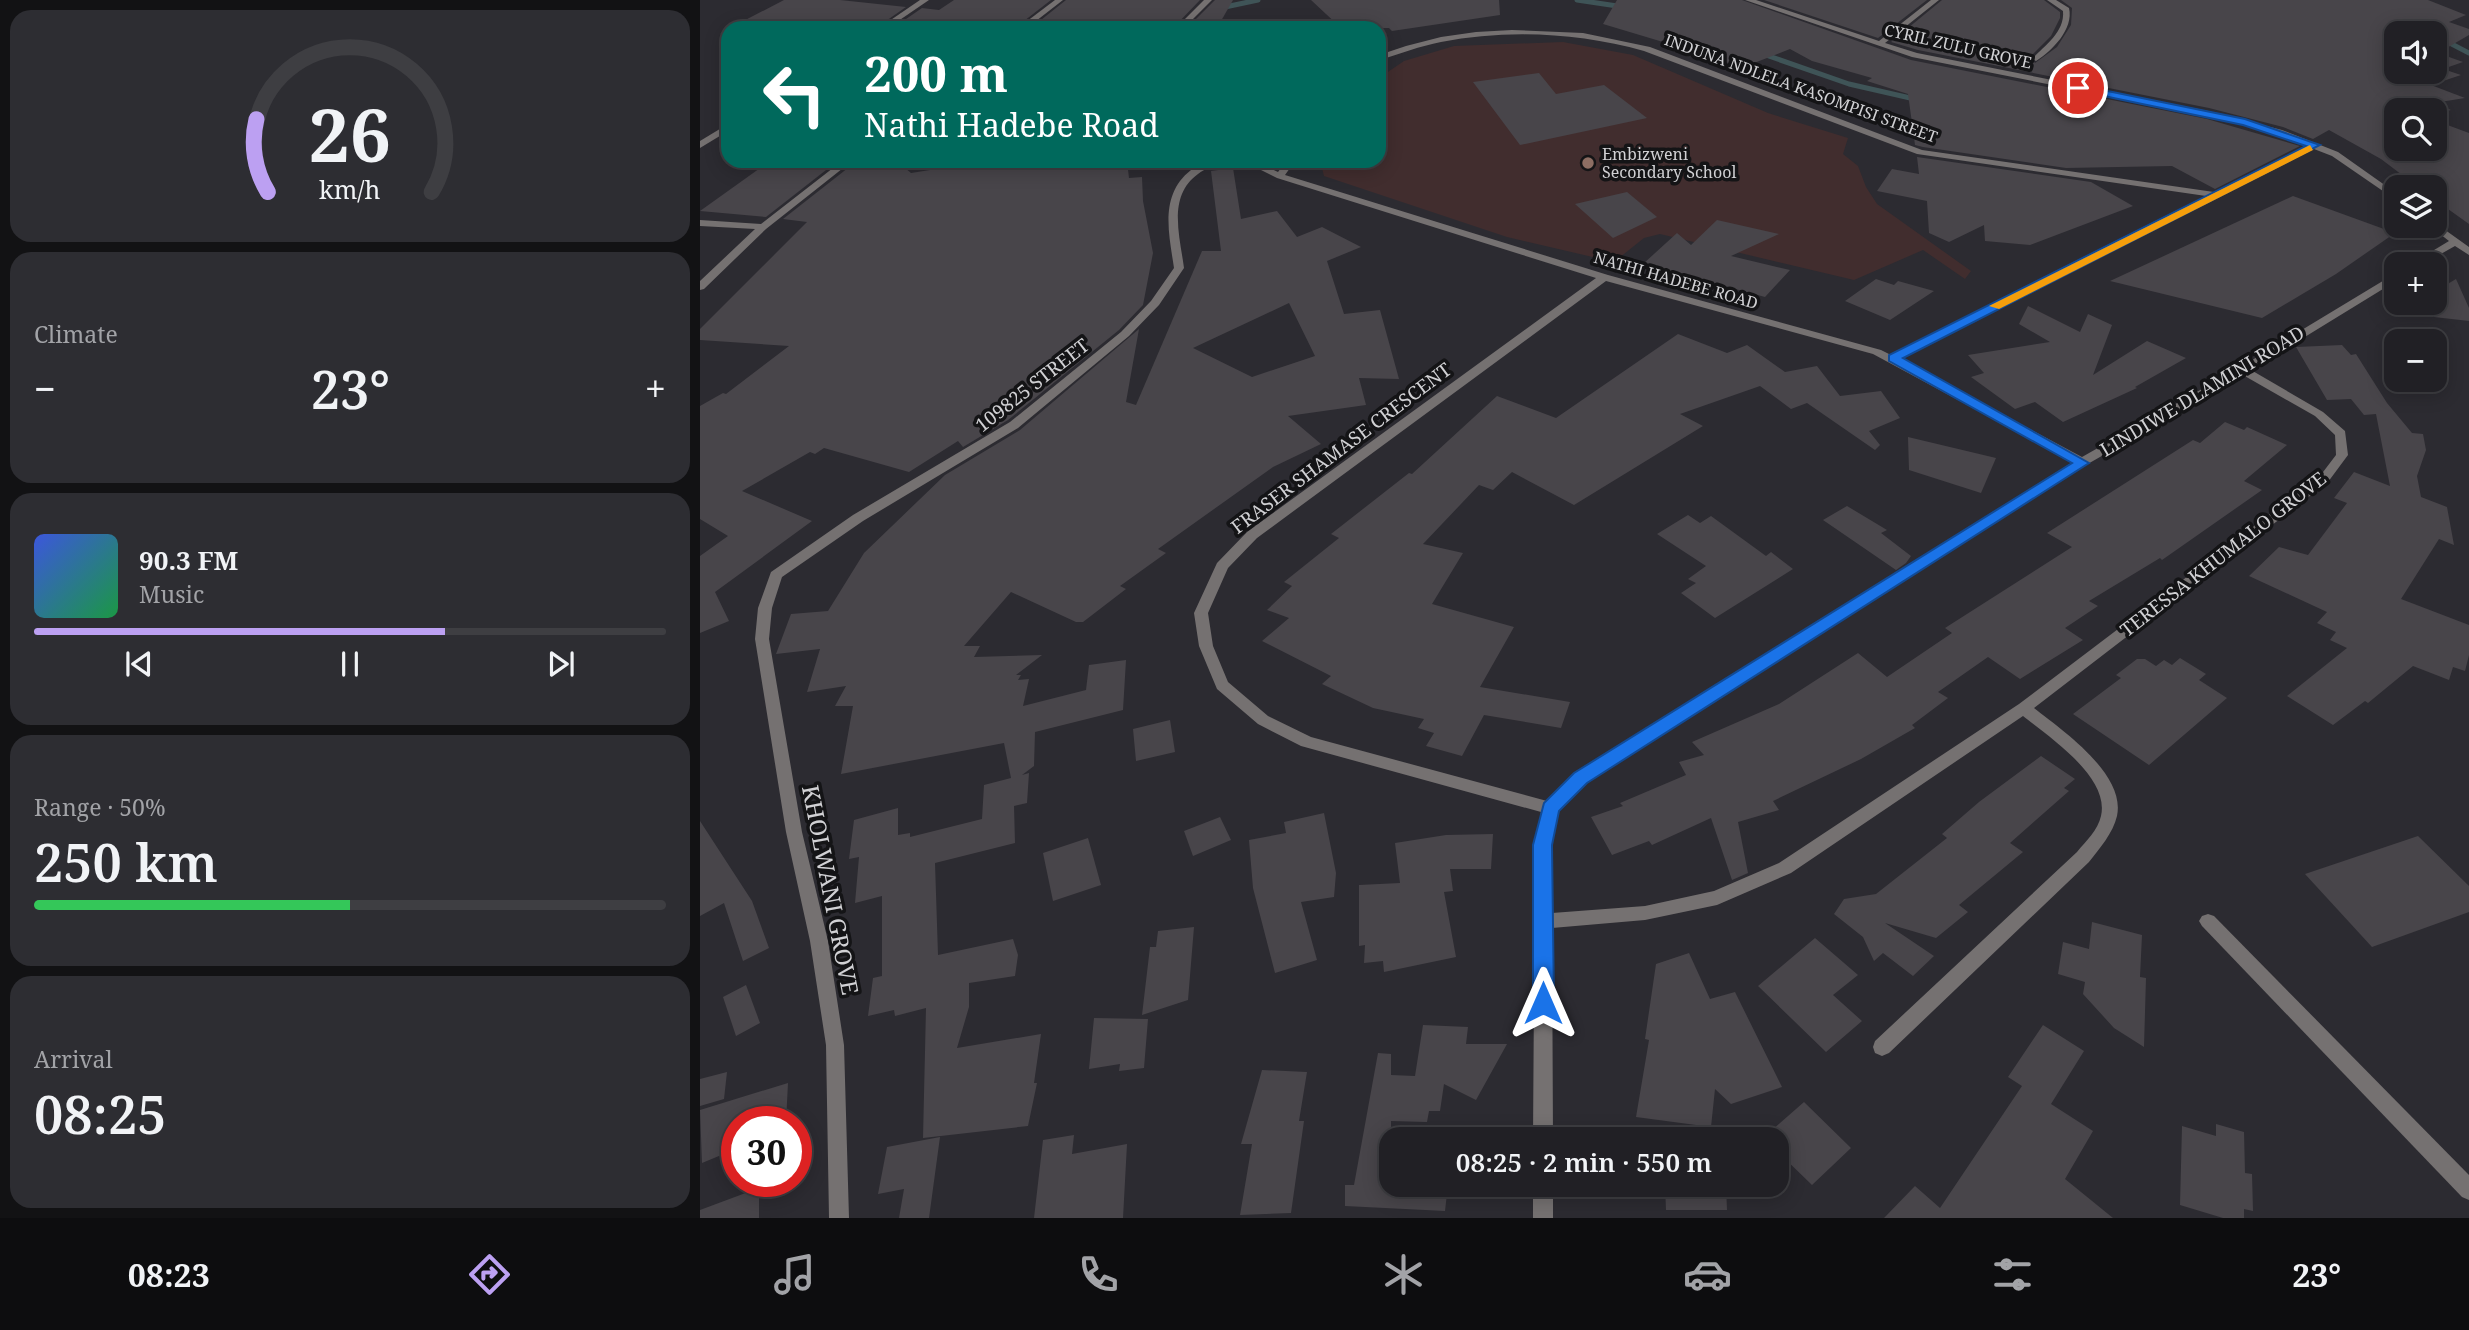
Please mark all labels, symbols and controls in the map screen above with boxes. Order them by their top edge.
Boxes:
street label: CYRIL ZULU GROVE [1882,18,2034,74]
map controls [2384,21,2447,392]
button: sound [2384,21,2447,84]
street label: INDUNA NDLELA KASOMPISI STREET [1662,28,1941,148]
text: 200 m [864,40,1008,106]
icon: left [749,49,840,140]
pin [2048,58,2108,118]
icon: arrive [2059,69,2097,107]
text: 26 [309,84,391,183]
button: search [2384,98,2447,161]
text: Nathi Hadebe Road [864,103,1159,146]
place label: Embizweni Secondary School [1602,143,1736,183]
marker: Embizweni Secondary School [1580,155,1596,171]
text: km/h [319,172,381,206]
button: layers [2384,175,2447,238]
street label: NATHI HADEBE ROAD [1591,246,1761,314]
button: + [2384,252,2447,315]
text: Climate [34,318,118,350]
street label: LINDIWE DLAMINI ROAD [2095,320,2309,462]
button: − [2384,329,2447,392]
street label: 109825 STREET [970,332,1095,438]
text: 23° [311,353,390,424]
street label: FRASER SHAMASE CRESCENT [1225,356,1457,540]
text: − [34,362,56,414]
text: + [645,362,666,414]
street label: TERESSA KHUMALO GROVE [2115,465,2331,643]
text: 90.3 FM [139,542,238,578]
text: Music [139,578,204,610]
icon: previous [120,645,158,683]
icon: pause [331,645,369,683]
icon: next [542,645,580,683]
street label: KHOLWANI GROVE [795,782,867,997]
text: Range · 50% [34,791,166,823]
text: 250 km [34,826,218,897]
position arrow [1506,966,1580,1040]
text: Arrival [34,1043,113,1075]
text: 08:25 [34,1078,167,1149]
speed limit sign: 30 [721,1106,812,1197]
text: 08:25 · 2 min · 550 m [1456,1144,1712,1180]
icon: directions [465,1250,514,1299]
icon: music [770,1250,819,1299]
icon: phone [1074,1250,1123,1299]
icon: climate [1379,1250,1428,1299]
icon: car [1683,1250,1732,1299]
icon: filters [1988,1250,2037,1299]
text: 08:23 [128,1253,210,1296]
text: 23° [2292,1253,2341,1296]

